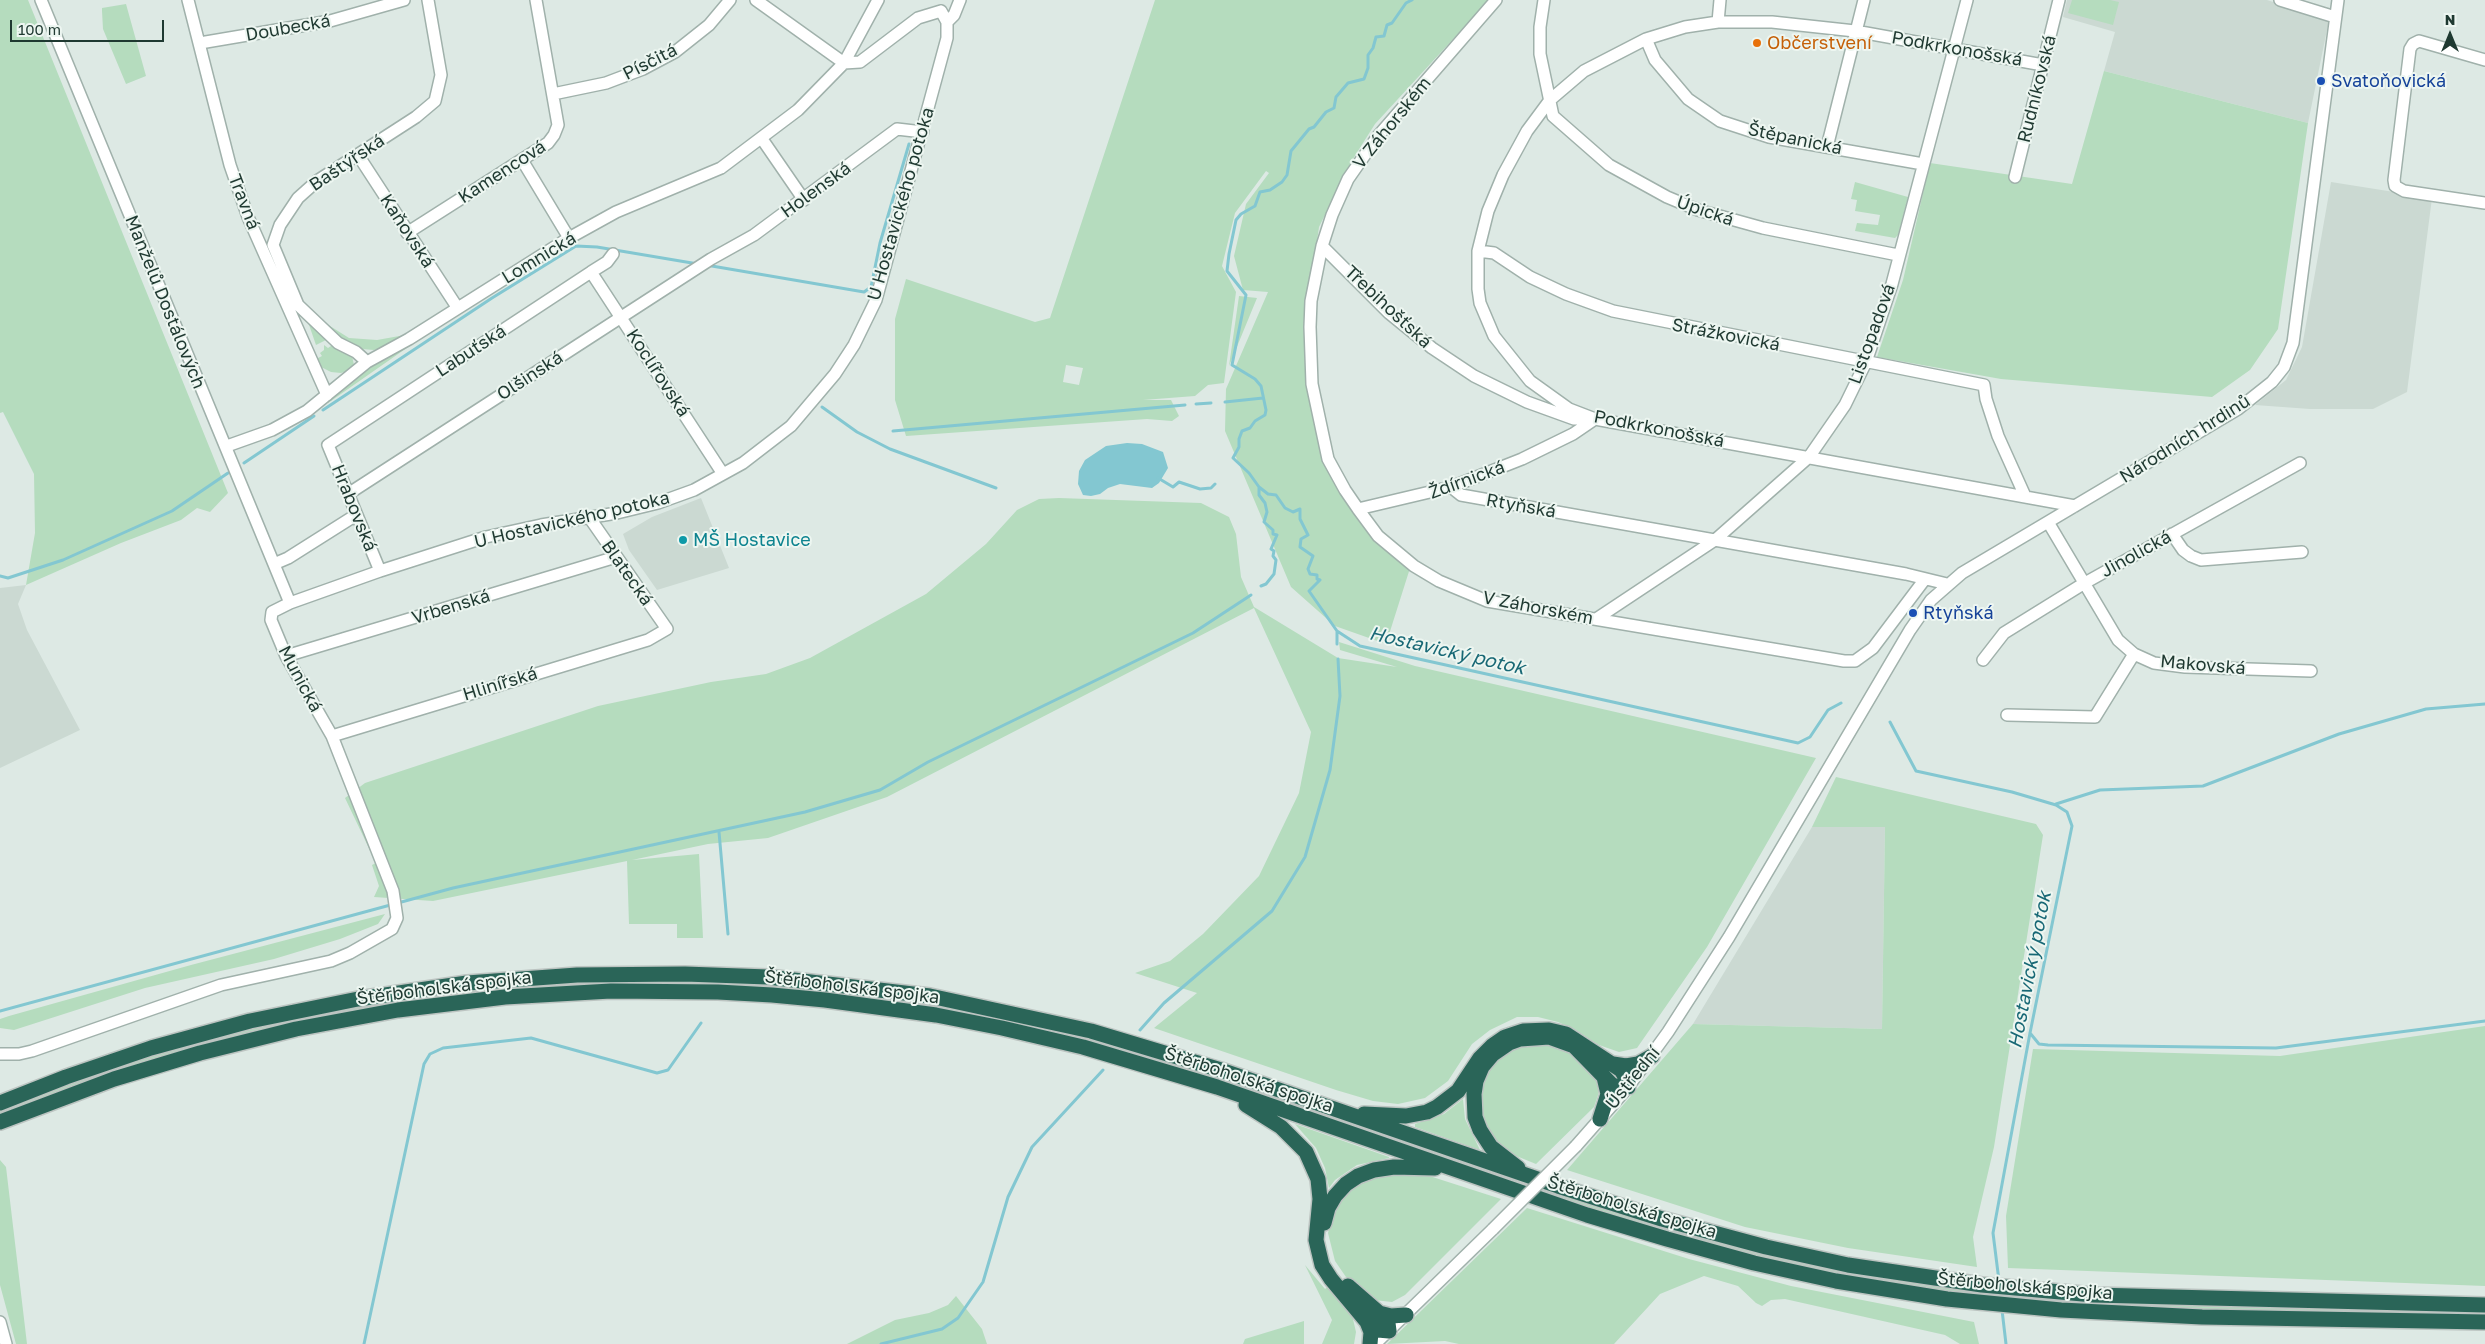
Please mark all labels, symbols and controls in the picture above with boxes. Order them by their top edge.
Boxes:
scale bar [12,10,166,42]
street label: Doubecká [244,10,332,46]
north arrow [2425,10,2475,60]
text: N [2445,11,2455,28]
text: 100 m [18,20,61,38]
street label: Podkrkonošská [1890,27,2024,71]
place label: Občerstvení [1767,32,1872,54]
street label: Rudníkovská [2013,33,2061,145]
marker: Občerstvení [1751,37,1763,49]
street label: Písčitá [619,39,681,85]
place label: Svatoňovická [2331,70,2446,92]
street label: V Záhorském [1348,73,1436,173]
marker: Svatoňovická [2315,75,2327,87]
street label: U Hostavického potoka [863,105,939,303]
street label: Štěpanická [1746,118,1844,160]
street label: Baštýřská [305,130,389,196]
street label: Kamencová [454,136,550,208]
street label: Holenská [777,157,855,223]
street label: Travná [224,171,264,233]
street label: Kaňovská [375,190,439,272]
street label: Úpická [1674,191,1736,231]
street label: Manželů Dostálových [120,212,210,392]
street label: Lomnická [498,227,580,289]
street label: Třebihošťská [1340,261,1436,353]
street label: Listopadová [1844,281,1900,387]
street label: Strážkovická [1670,314,1782,356]
street label: Labuťská [432,320,510,382]
street label: Koclířovská [622,325,694,421]
street label: Olšinská [493,347,567,405]
street label: Národních hrdinů [2116,390,2254,488]
street label: Podkrkonošská [1592,406,1726,452]
street label: Ždírnická [1426,456,1508,504]
street label: Hrabovská [327,461,381,555]
street label: U Hostavického potoka [472,487,672,553]
street label: Rtyňská [1484,489,1558,523]
street label: Jinolická [2097,526,2175,582]
place label: MŠ Hostavice [693,529,811,551]
marker: MŠ Hostavice [677,534,689,546]
street label: Blatecká [597,536,657,610]
street label: Vrbenská [409,585,493,629]
street label: V Záhorském [1481,587,1595,629]
place label: Rtyňská [1923,602,1994,624]
marker: Rtyňská [1907,607,1919,619]
water label: Hostavický potok [1367,622,1527,680]
street label: Munická [274,642,326,716]
street label: Makovská [2159,651,2247,679]
street label: Hlinířská [460,662,540,706]
water label: Hostavický potok [2004,890,2056,1050]
street label: Štěrboholská spojka [763,966,941,1008]
street label: Štěrboholská spojka [355,967,533,1009]
street label: Ústřední [1601,1042,1665,1114]
street label: Štěrboholská spojka [1162,1043,1336,1117]
street label: Štěrboholská spojka [1545,1171,1719,1243]
street label: Štěrboholská spojka [1936,1268,2114,1304]

